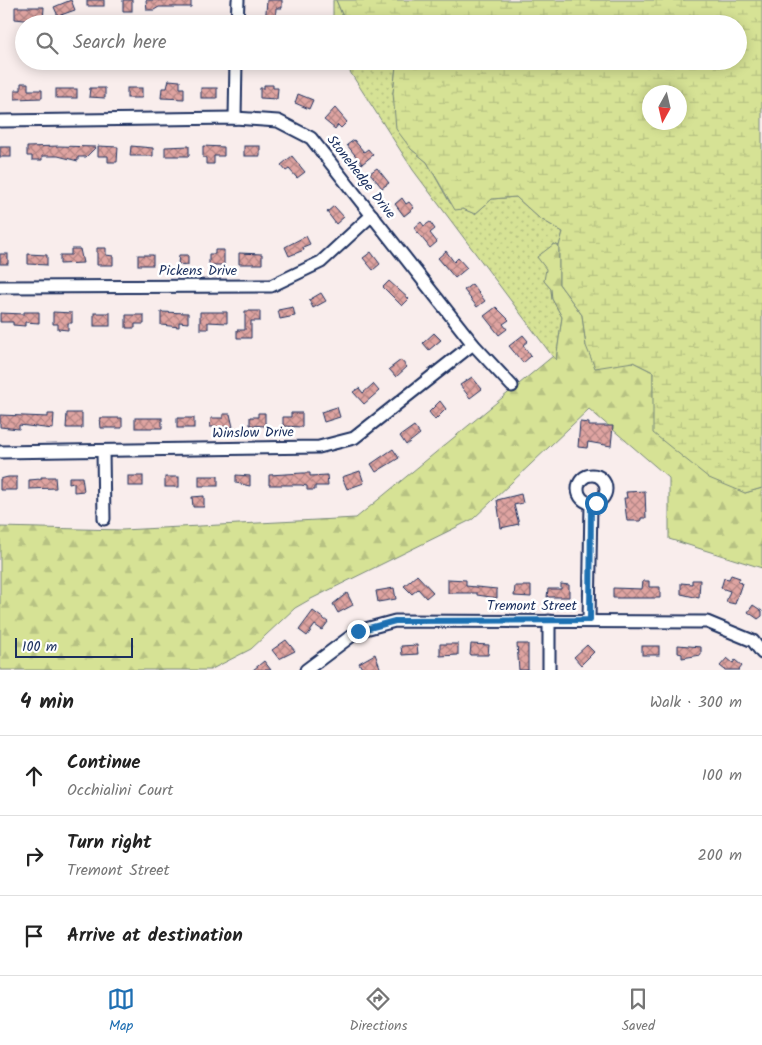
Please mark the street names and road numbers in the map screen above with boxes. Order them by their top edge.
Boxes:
street label: Stonehedge Drive [321,130,401,224]
street label: Pickens Drive [159,260,238,282]
street label: Winslow Drive [212,421,295,445]
street label: Tremont Street [487,595,578,617]

